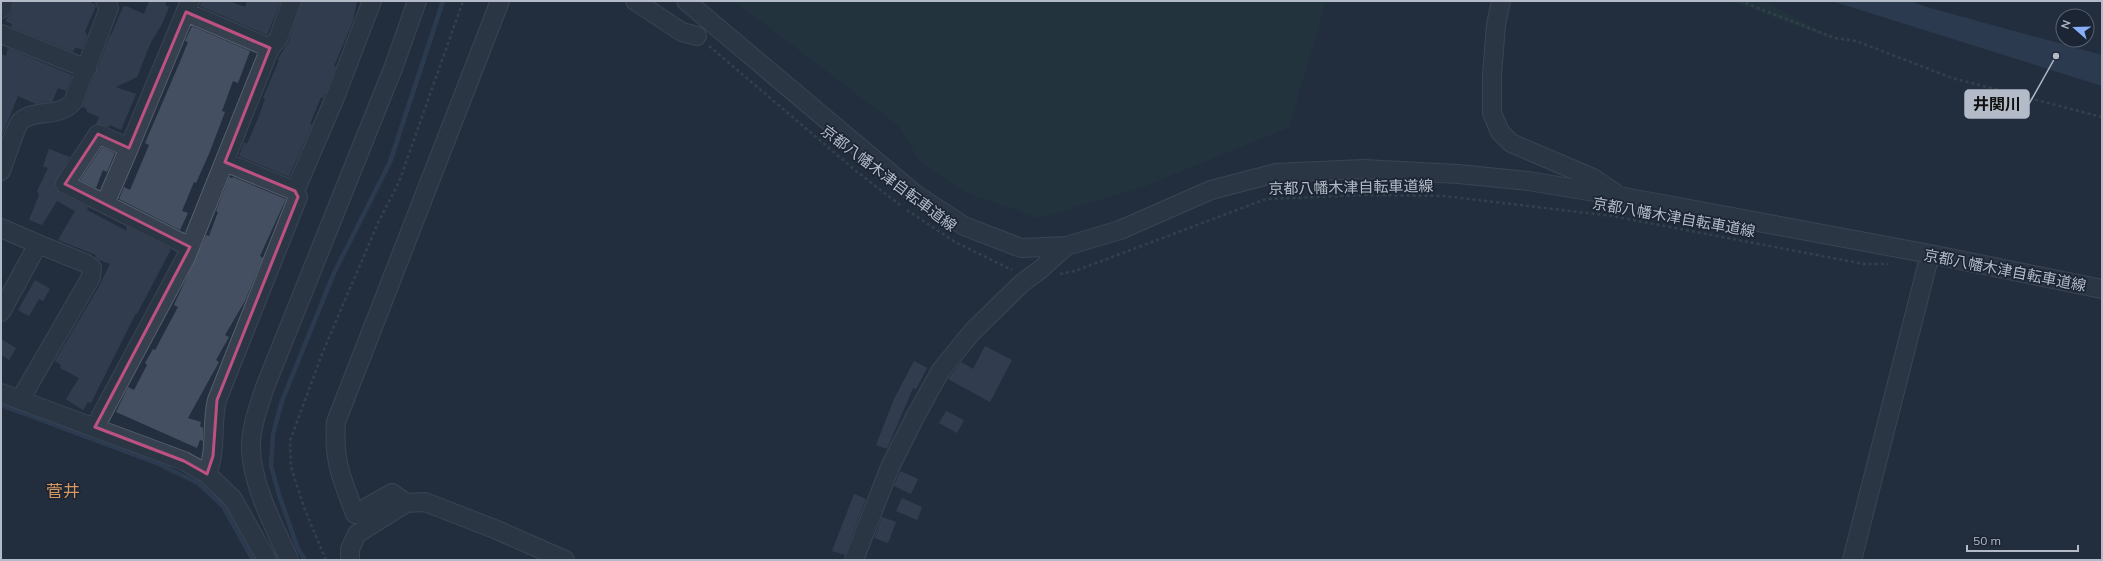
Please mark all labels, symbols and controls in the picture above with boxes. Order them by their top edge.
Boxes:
north arrow [2055,8,2095,48]
text: N [2058,18,2074,31]
callout: 井関川 [1965,90,2029,118]
text: 井関川 [1973,94,2021,114]
street label: 京都八幡木津自転車道線 [817,121,961,235]
street label: 京都八幡木津自転車道線 [1268,176,1434,198]
street label: 京都八幡木津自転車道線 [1591,193,1757,241]
street label: 京都八幡木津自転車道線 [1922,245,2088,295]
district label: 菅井 [46,480,80,501]
scale bar [1967,527,2078,553]
text: 50 m [1973,533,2001,548]

